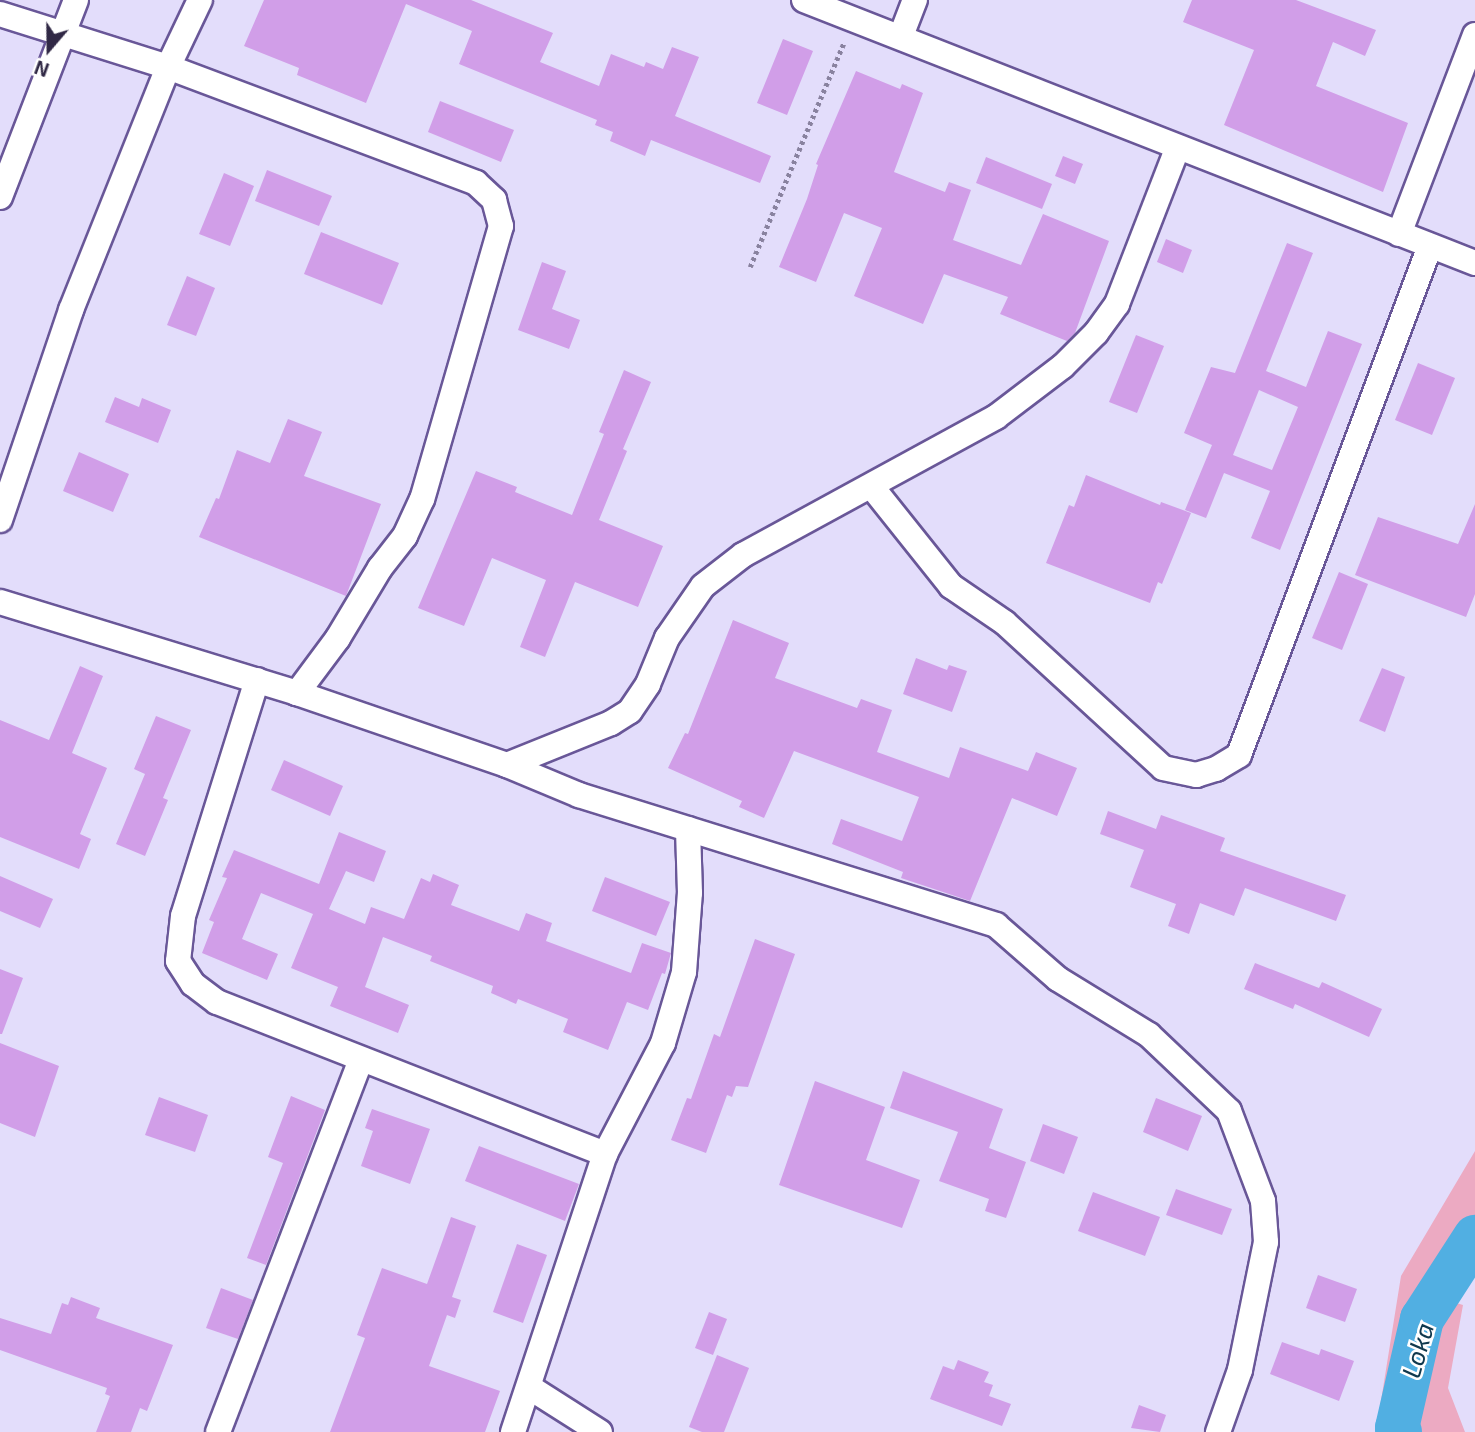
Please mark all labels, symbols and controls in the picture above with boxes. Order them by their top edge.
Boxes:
north arrow [14,14,84,84]
text: N [31,56,52,82]
water label: Loka [1394,1319,1440,1381]

